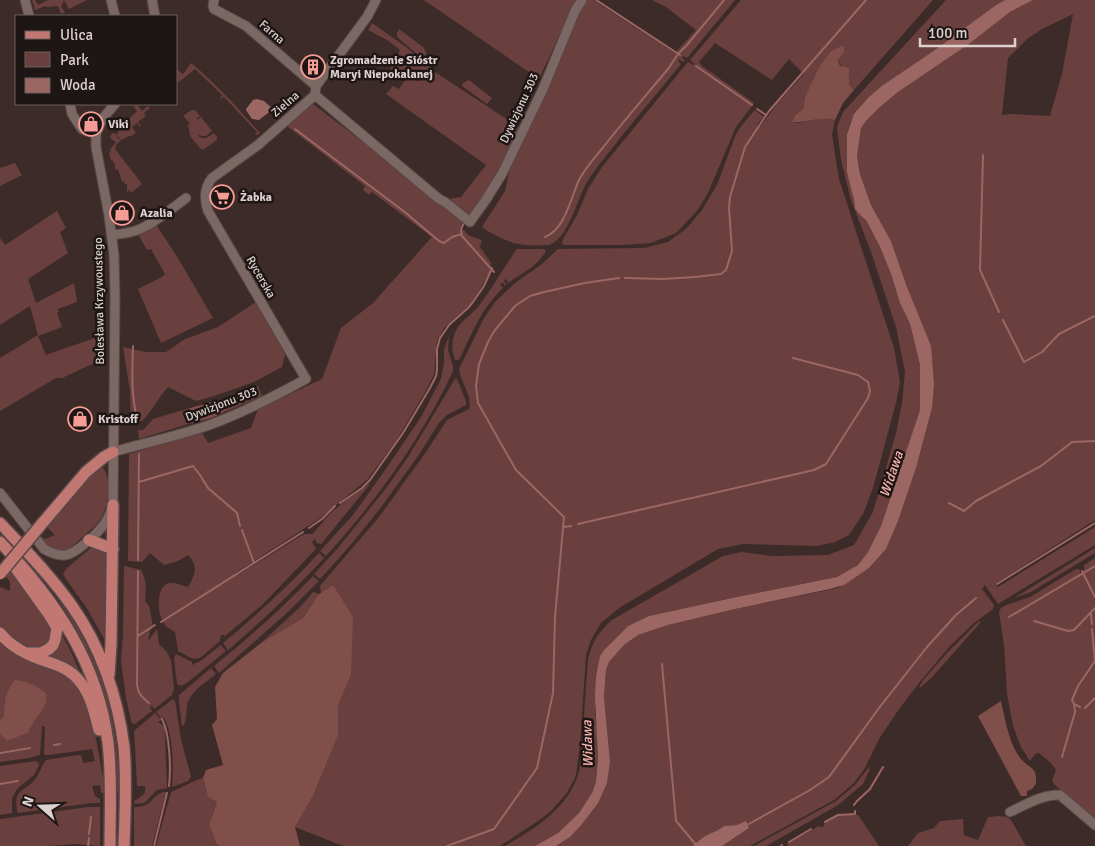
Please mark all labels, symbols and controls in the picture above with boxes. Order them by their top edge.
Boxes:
legend [15,15,178,105]
scale bar [920,15,1015,47]
street label: Farna [256,17,288,48]
text: 100 m [928,24,968,42]
text: Ulica [60,26,93,44]
text: Park [60,51,89,69]
place label: Zgromadzenie Sióstr Maryi Niepokalanej [330,53,438,82]
building icon: Zgromadzenie Sióstr Maryi Niepokalanej [300,54,326,80]
street label: Dywizjonu 303 [497,71,542,146]
text: Woda [60,76,96,94]
street label: Zielna [268,88,302,121]
shop icon: Viki [78,111,104,137]
place label: Viki [108,117,129,132]
supermarket icon: Żabka [209,184,235,210]
place label: Żabka [240,190,272,205]
shop icon: Azalia [109,200,135,226]
place label: Azalia [140,206,173,221]
street label: Bolesława Krzywoustego [91,237,108,365]
street label: Rycerska [243,254,279,301]
street label: Dywizjonu 303 [183,384,259,425]
shop icon: Kristoff [67,406,93,432]
place label: Kristoff [98,412,139,427]
water label: Widawa [876,448,907,499]
water label: Widawa [578,719,597,768]
north arrow [15,781,65,831]
text: N [19,794,38,809]

